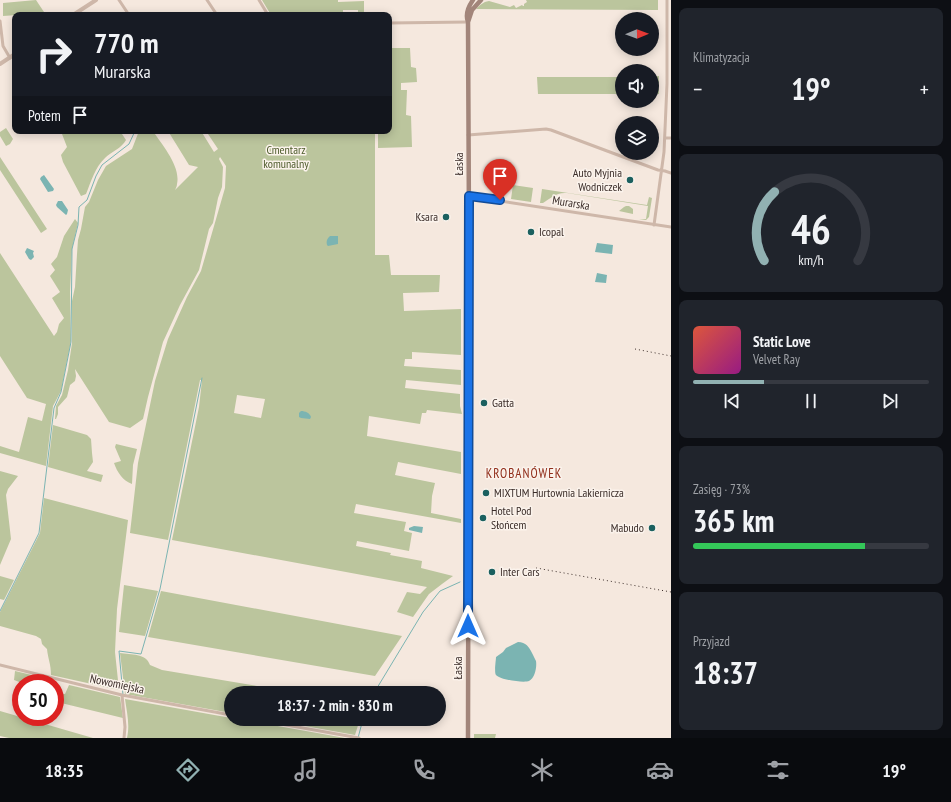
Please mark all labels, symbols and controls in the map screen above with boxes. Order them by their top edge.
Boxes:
north arrow [615,12,659,56]
map controls [615,12,659,160]
text: 770 m [94,24,158,61]
icon: right [28,28,80,80]
text: Klimatyzacja [693,49,750,66]
text: Murarska [94,60,151,83]
button: sound [615,64,659,108]
text: 19° [791,69,831,108]
text: − [693,75,702,103]
text: + [920,75,929,103]
icon: arrive [69,104,91,126]
text: Potem [28,106,61,125]
button: layers [615,116,659,160]
park label: Cmentarz komunalny [263,142,309,171]
street label: Łaska [451,152,466,176]
pin [483,159,517,200]
icon: arrive [489,165,511,187]
place label: Auto Myjnia Wodniczek [573,165,622,194]
marker: Auto Myjnia Wodniczek [625,175,635,185]
street label: Murarska [551,192,591,213]
text: 46 [791,202,831,255]
place label: Ksara [415,209,438,224]
marker: Ksara [441,212,451,222]
place label: Icopal [539,224,564,239]
marker: Icopal [526,227,536,237]
text: km/h [798,250,824,269]
text: Static Love [753,332,811,351]
text: Velvet Ray [753,351,800,368]
icon: previous [721,390,743,412]
icon: pause [800,390,822,412]
icon: next [879,390,901,412]
place label: Gatta [492,395,514,410]
marker: Gatta [479,398,489,408]
district label: KROBANÓWEK [486,465,562,482]
text: Zasięg · 73% [693,481,750,498]
place label: MIXTUM Hurtownia Lakiernicza [494,485,624,500]
marker: MIXTUM Hurtownia Lakiernicza [481,488,491,498]
text: 365 km [693,501,774,540]
place label: Hotel Pod Słońcem [491,503,532,532]
marker: Hotel Pod Słońcem [478,513,488,523]
place label: Mabudo [611,520,644,535]
marker: Mabudo [647,523,657,533]
place label: Inter Cars [500,564,540,579]
marker: Inter Cars [487,567,497,577]
position arrow [447,605,489,647]
text: Przyjazd [693,633,730,650]
text: 18:37 [693,653,758,692]
street label: Łaska [450,656,465,680]
street label: Nowomiejska [89,670,146,697]
speed limit sign: 50 [12,674,64,726]
text: 18:37 · 2 min · 830 m [277,696,393,715]
icon: directions [174,756,202,784]
icon: music [292,756,320,784]
icon: phone [410,756,438,784]
icon: climate [528,756,556,784]
icon: car [646,756,674,784]
icon: filters [764,756,792,784]
text: 18:35 [45,759,84,782]
text: 19° [882,759,906,782]

